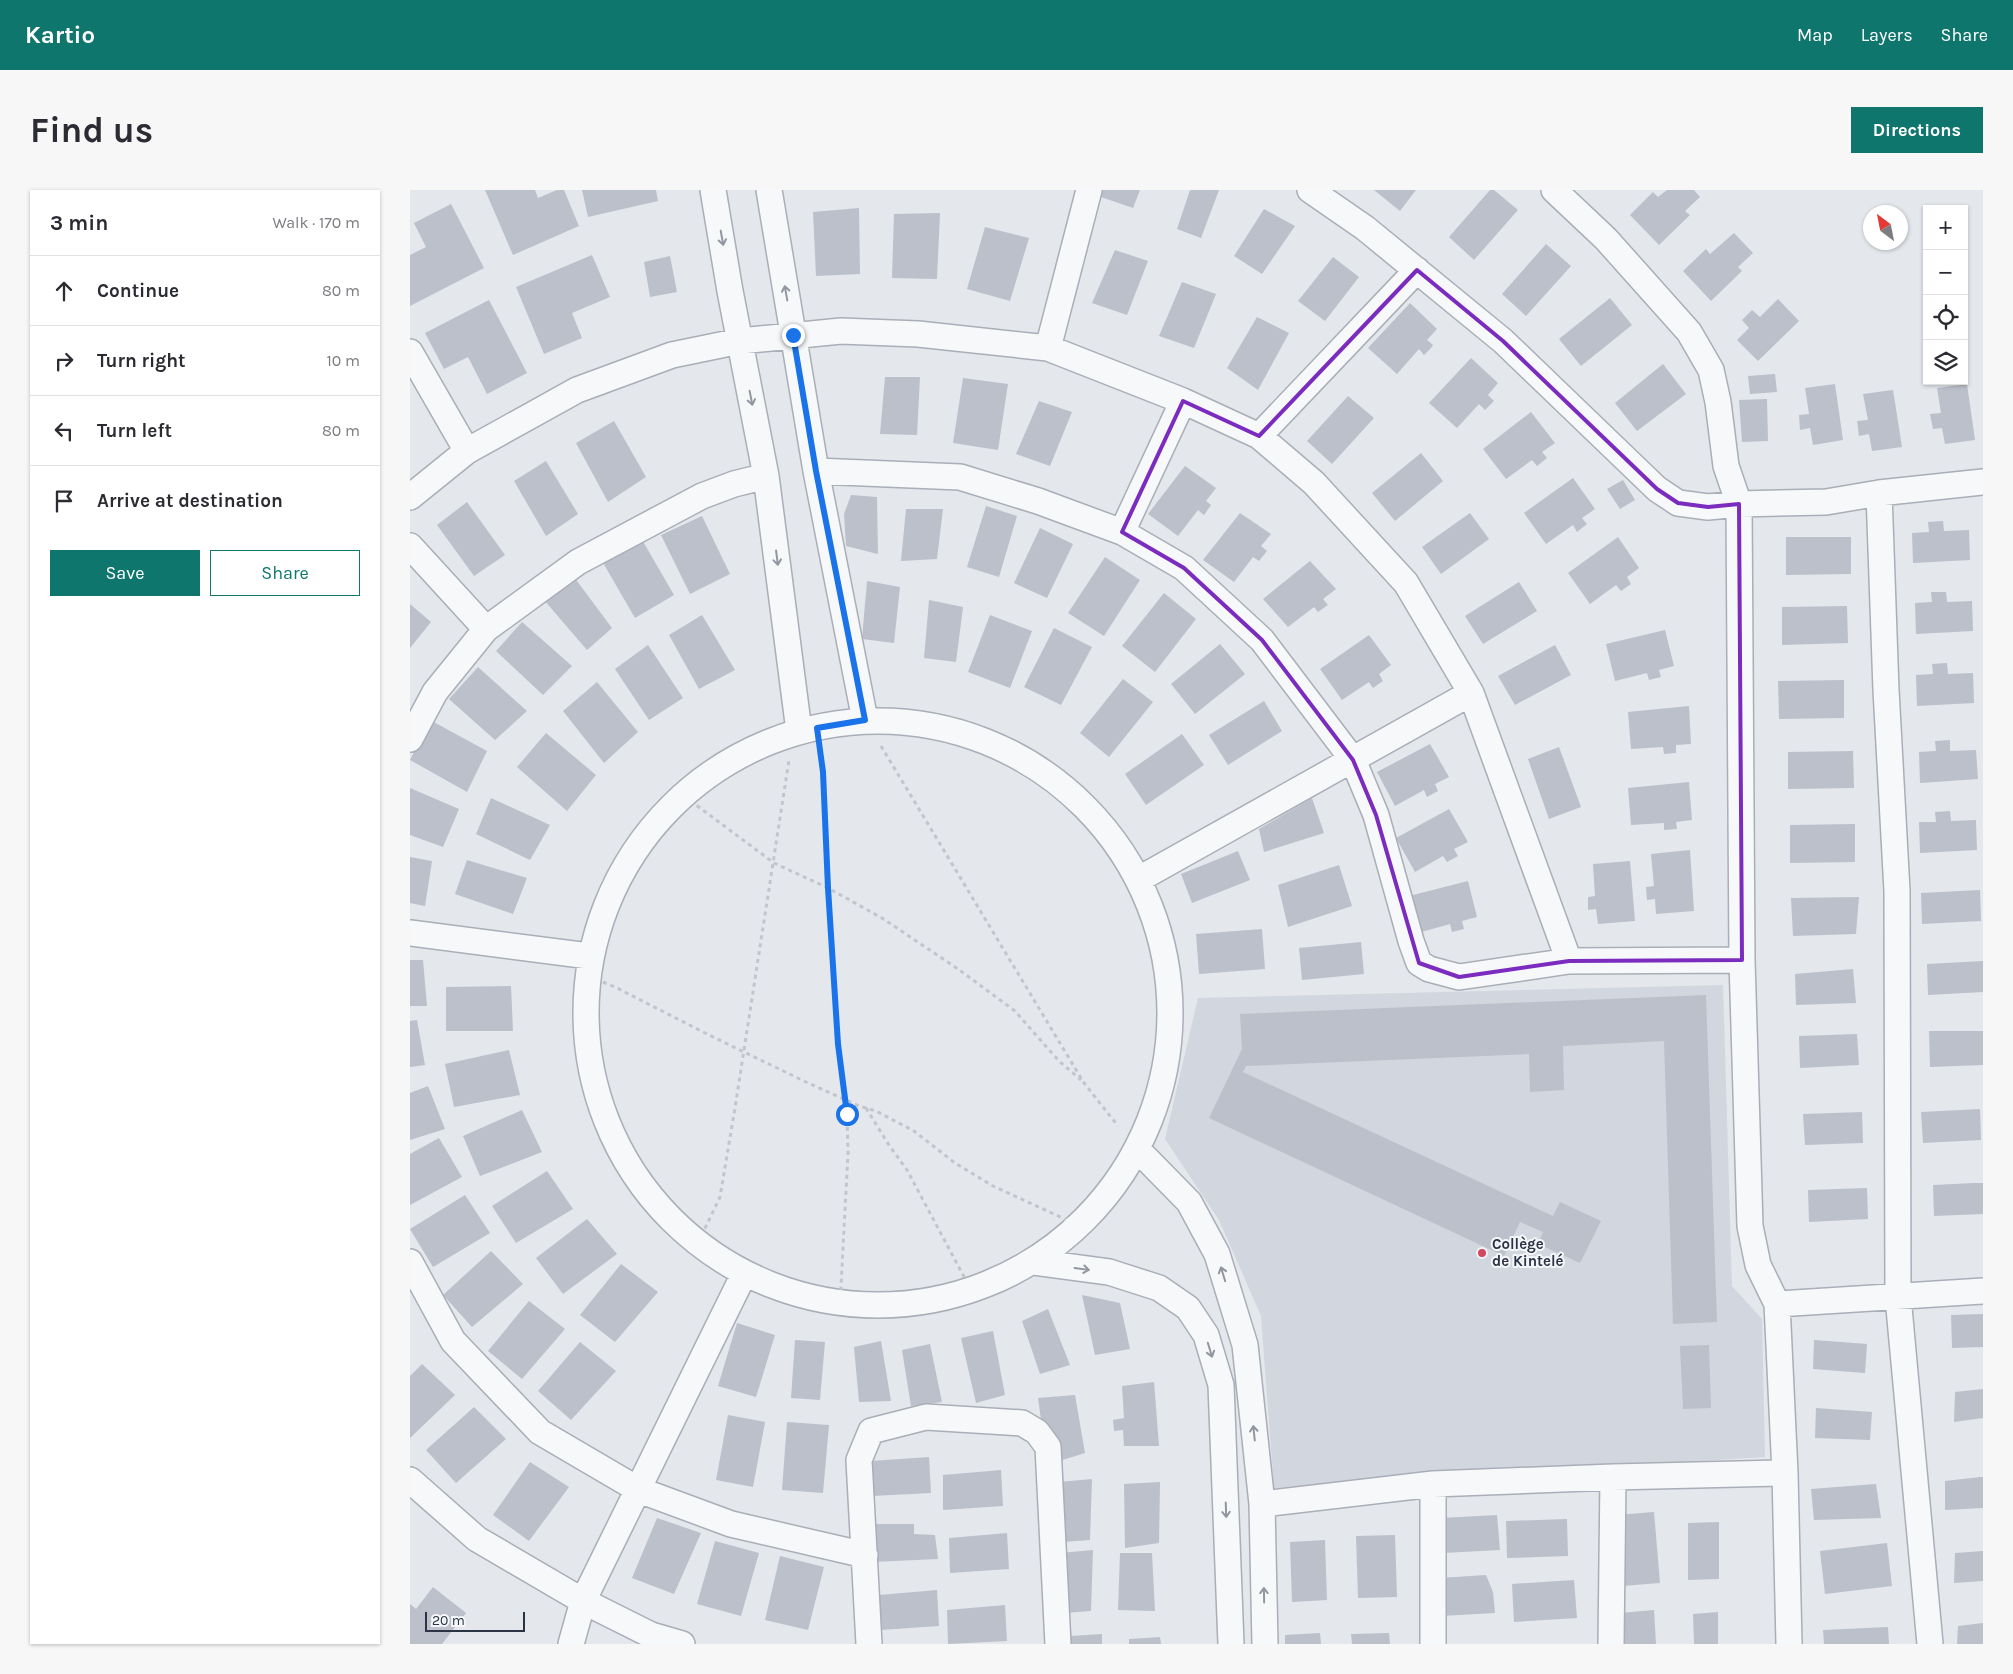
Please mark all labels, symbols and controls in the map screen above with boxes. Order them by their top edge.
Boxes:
text: Kartio [25,21,95,49]
text: Map [1797,24,1833,46]
text: Layers [1861,24,1913,46]
text: Share [1941,24,1988,46]
button: Directions [1851,107,1983,153]
text: Find us [30,110,153,151]
north arrow [1863,205,1908,250]
map controls [1923,205,1968,385]
button: + [1923,205,1968,250]
text: 3 min [50,211,108,235]
text: Walk · 170 m [272,213,360,232]
one-way arrow [717,230,727,246]
button: − [1923,250,1968,295]
icon: ahead [50,277,78,305]
text: Continue [97,280,179,302]
text: 80 m [322,281,360,300]
one-way arrow [780,286,790,302]
button: locate [1923,295,1968,340]
route end [782,324,805,347]
button: layers [1923,340,1968,385]
icon: right [50,347,78,375]
text: Turn right [97,350,186,372]
text: 10 m [326,351,360,370]
one-way arrow [747,389,757,405]
icon: left [50,417,78,445]
text: Turn left [97,420,172,442]
text: 80 m [322,421,360,440]
icon: arrive [50,487,78,515]
text: Arrive at destination [97,490,283,512]
button: Save [50,550,200,596]
button: Share [210,550,360,596]
one-way arrow [772,550,782,566]
route start [836,1103,859,1126]
place label: Collège de Kintelé [1492,1235,1563,1270]
marker: Collège de Kintelé [1476,1247,1488,1259]
one-way arrow [1074,1264,1090,1274]
one-way arrow [1218,1267,1228,1283]
one-way arrow [1206,1341,1216,1357]
one-way arrow [1249,1426,1259,1442]
one-way arrow [1221,1502,1231,1518]
one-way arrow [1259,1588,1269,1604]
scale bar [425,1609,525,1632]
text: 20 m [432,1612,465,1629]

